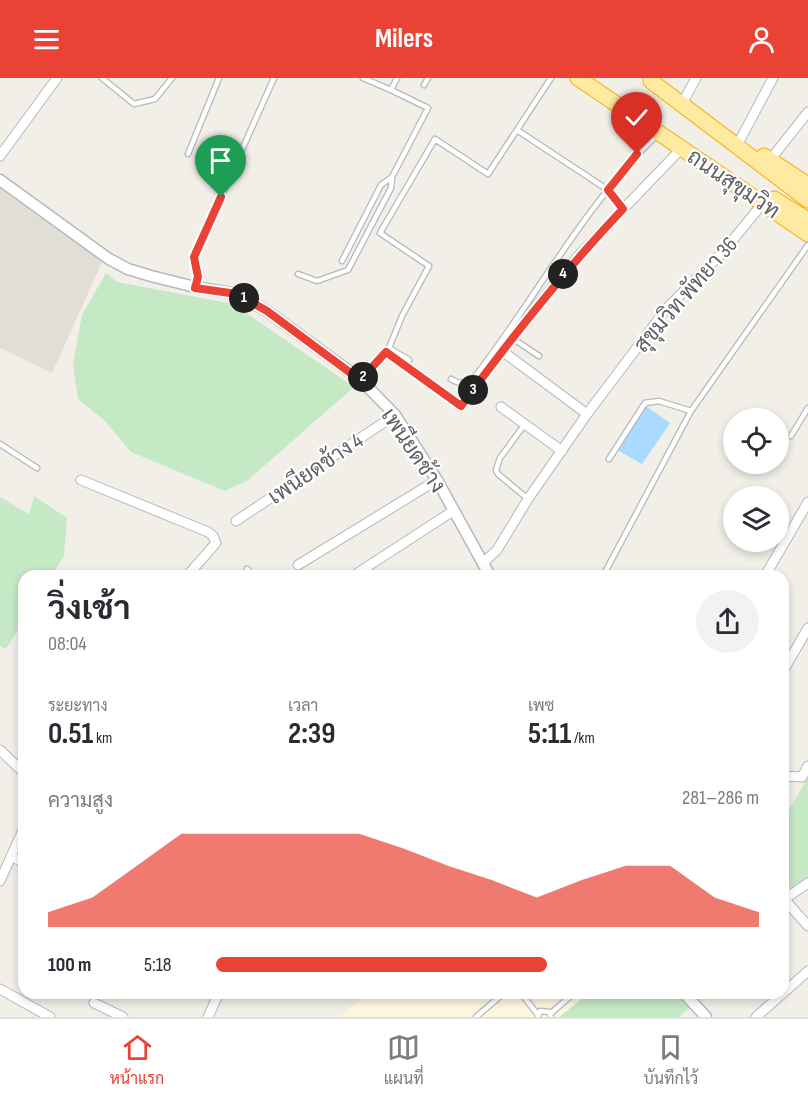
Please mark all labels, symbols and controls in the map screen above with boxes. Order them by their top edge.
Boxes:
icon: menu [30,23,63,56]
text: Milers [375,23,433,55]
icon: person [745,23,778,56]
pin [611,92,662,154]
icon: check [620,101,653,134]
pin [195,135,246,197]
street label: ถนนสุขุมวิท [681,143,785,226]
icon: arrive [204,144,237,177]
street label: สุขุมวิท พัทยา 36 [628,231,744,359]
pin: 4 [548,259,578,289]
text: 4 [559,264,567,283]
pin: 1 [229,283,259,313]
text: 1 [241,288,247,307]
pin: 2 [348,362,378,392]
text: 2 [359,367,367,386]
pin: 3 [458,375,488,405]
text: 3 [469,380,477,399]
street label: เพนียดช้าง [375,402,453,498]
map controls [723,408,789,552]
button: locate [723,408,789,474]
street label: เพนียดช้าง 4 [262,426,369,511]
button: layers [723,486,789,552]
text: วิ่งเช้า [48,589,131,629]
button: share [696,590,759,653]
text: 08:04 [48,632,87,656]
text: ระยะทาง [48,697,108,716]
text: เวลา [288,697,318,716]
text: เพซ [528,697,554,716]
text: 0.51 [48,716,93,752]
text: 2:39 [288,716,336,752]
text: 5:11 [528,716,571,752]
text: km [93,729,112,748]
text: /km [571,729,595,748]
text: 281–286 m [682,786,759,810]
text: ความสูง [48,789,113,813]
text: 100 m [48,953,91,977]
text: 5:18 [144,953,172,977]
tab: หน้าแรก [110,1031,164,1089]
tab: แผนที่ [384,1031,424,1089]
tab: บันทึกไว้ [643,1031,698,1089]

